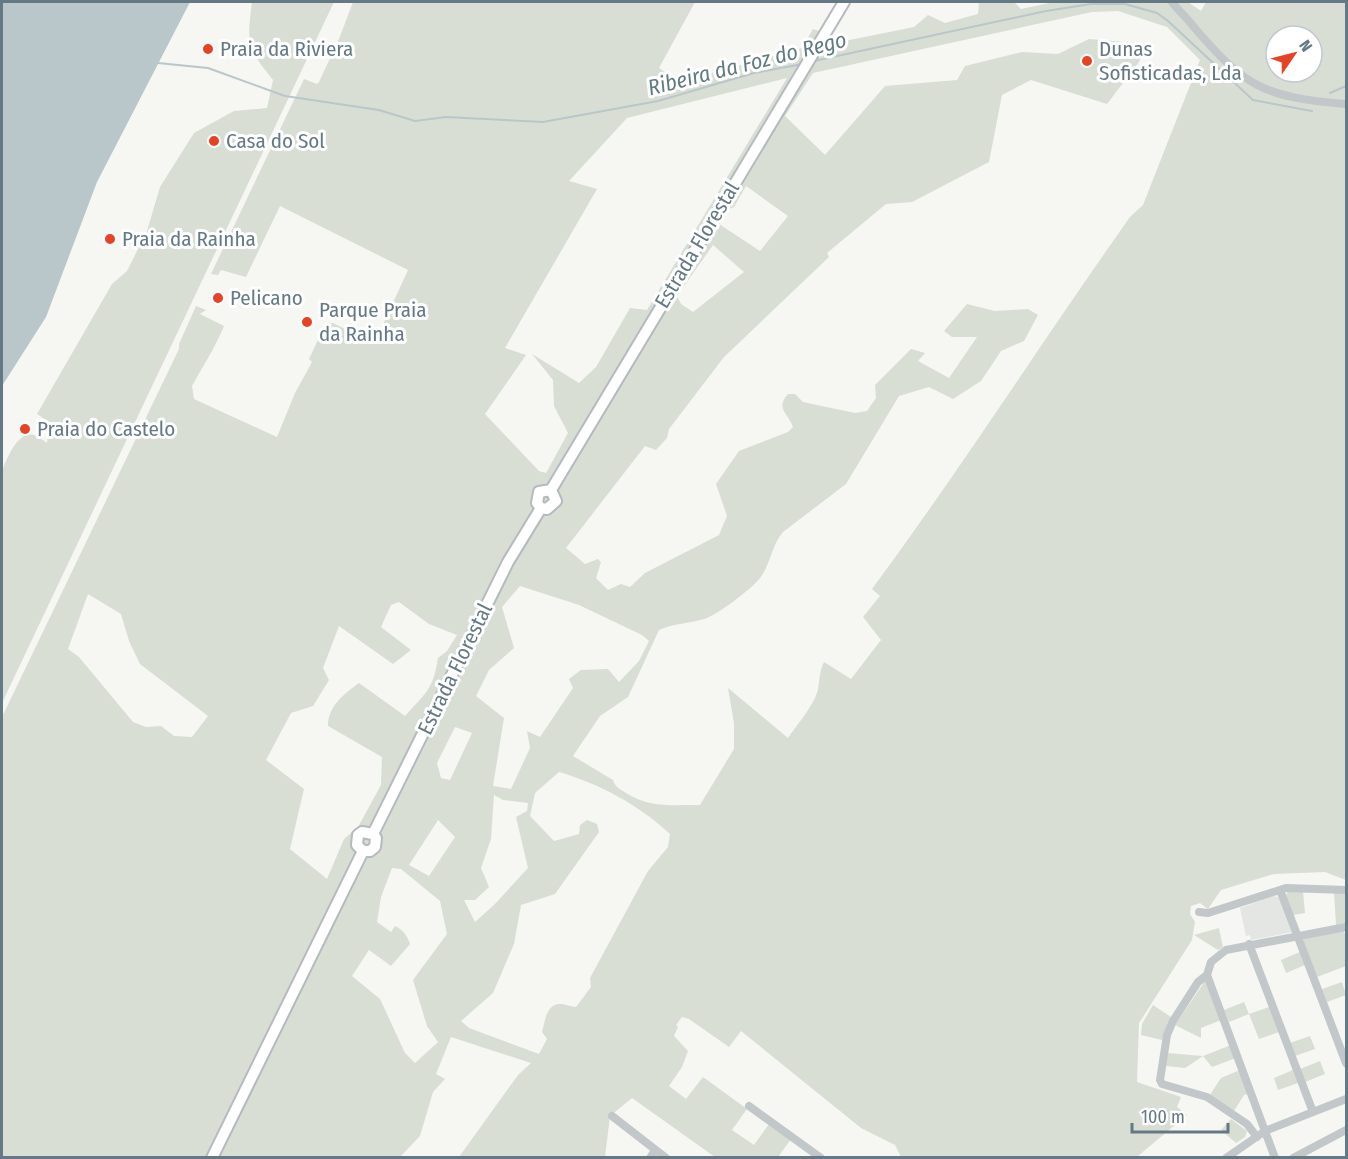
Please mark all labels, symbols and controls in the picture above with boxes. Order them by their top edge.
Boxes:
north arrow [1264,24,1324,84]
water label: Ribeira da Foz do Rego [645,26,849,101]
place label: Praia da Riviera [220,36,353,62]
place label: Dunas Sofisticadas, Lda [1099,36,1242,86]
text: N [1295,36,1316,55]
marker: Praia da Riviera [201,42,215,56]
marker: Dunas Sofisticadas, Lda [1080,54,1094,68]
place label: Casa do Sol [226,128,325,154]
marker: Casa do Sol [207,134,221,148]
street label: Estrada Florestal [649,177,745,313]
place label: Praia da Rainha [122,226,256,252]
marker: Praia da Rainha [103,232,117,246]
place label: Pelicano [230,285,303,311]
marker: Pelicano [211,291,225,305]
place label: Parque Praia da Rainha [319,297,427,347]
marker: Parque Praia da Rainha [300,315,314,329]
place label: Praia do Castelo [37,416,175,442]
marker: Praia do Castelo [18,422,32,436]
street label: Estrada Florestal [412,599,498,739]
scale bar [1132,1096,1228,1134]
text: 100 m [1141,1106,1185,1128]

